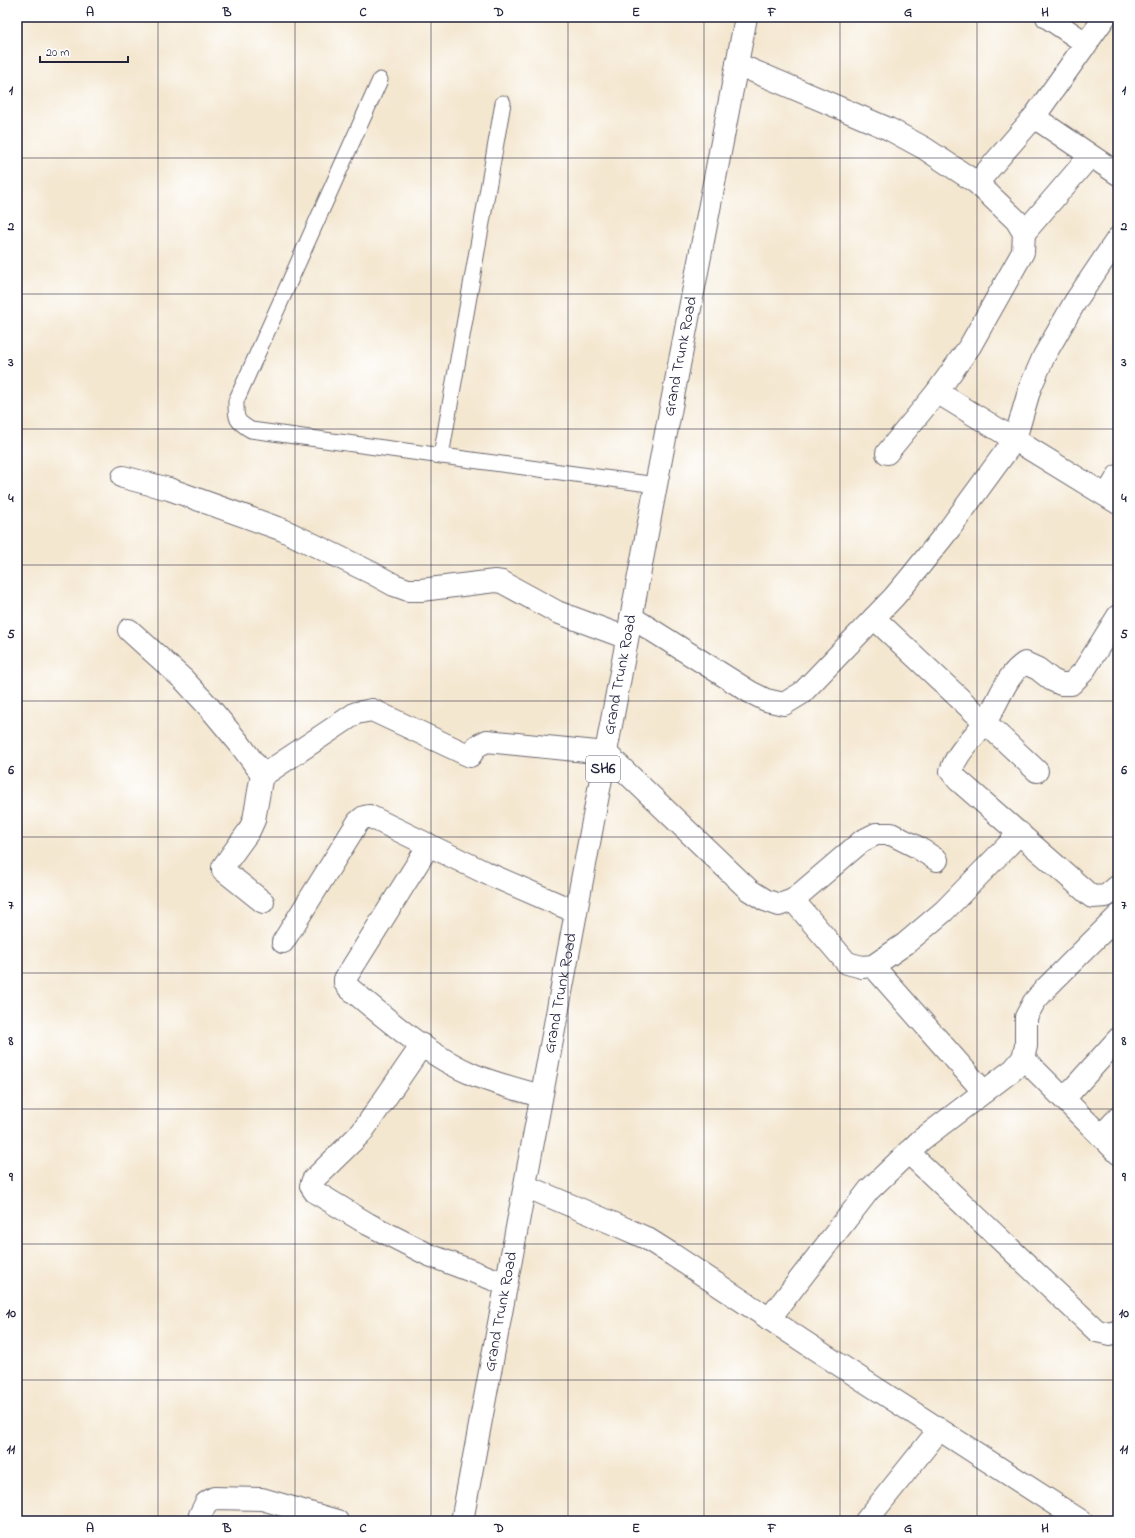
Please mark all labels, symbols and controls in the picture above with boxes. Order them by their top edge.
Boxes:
text: A [86,3,94,22]
text: B [222,3,232,22]
text: C [359,3,367,22]
text: D [493,3,504,22]
text: E [632,3,640,22]
text: F [767,3,777,22]
text: G [904,3,912,22]
text: H [1041,3,1049,22]
scale bar [40,38,128,64]
text: 20 m [46,44,69,62]
text: 1 [9,81,14,100]
text: 1 [1122,81,1127,100]
text: 2 [7,217,15,236]
text: 2 [1120,217,1128,236]
street label: Grand Trunk Road [657,294,704,418]
text: 3 [7,353,14,372]
text: 3 [1120,353,1127,372]
text: 4 [7,489,14,508]
text: 4 [1120,489,1127,508]
street label: Grand Trunk Road [597,613,643,737]
text: 5 [7,625,15,644]
text: 5 [1120,625,1128,644]
road number: SH6 [586,756,620,782]
text: 6 [7,761,14,780]
text: 6 [1120,761,1127,780]
text: 7 [8,896,14,915]
text: 7 [1121,896,1127,915]
street label: Grand Trunk Road [538,931,584,1055]
text: 8 [8,1032,14,1051]
text: 8 [1121,1032,1127,1051]
text: 9 [8,1168,14,1187]
text: 9 [1121,1168,1127,1187]
street label: Grand Trunk Road [478,1250,524,1374]
text: 10 [6,1304,16,1323]
text: 10 [1119,1304,1129,1323]
text: 11 [7,1440,16,1459]
text: 11 [1120,1440,1129,1459]
text: A [86,1519,94,1538]
text: B [222,1519,232,1538]
text: C [359,1519,367,1538]
text: D [493,1519,504,1538]
text: E [632,1519,640,1538]
text: F [767,1519,777,1538]
text: G [904,1519,912,1538]
text: H [1041,1519,1049,1538]

